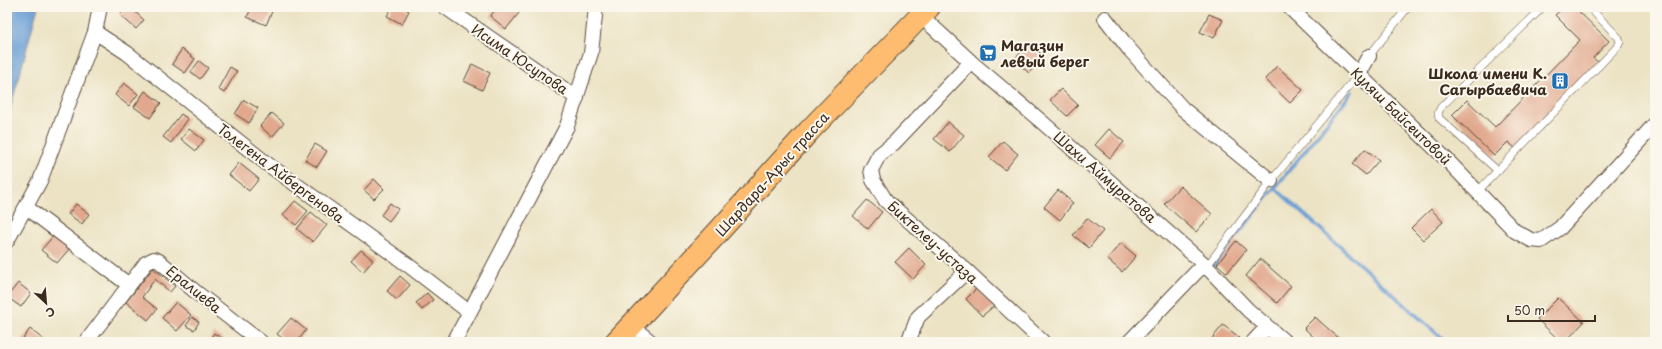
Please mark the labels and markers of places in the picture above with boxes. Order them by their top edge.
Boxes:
place label: Магазин левый берег [1000,35,1090,72]
supermarket icon: Магазин левый берег [978,43,998,63]
place label: Школа имени К. Сагырбаевича [1428,63,1547,100]
building icon: Школа имени К. Сагырбаевича [1550,71,1570,91]

